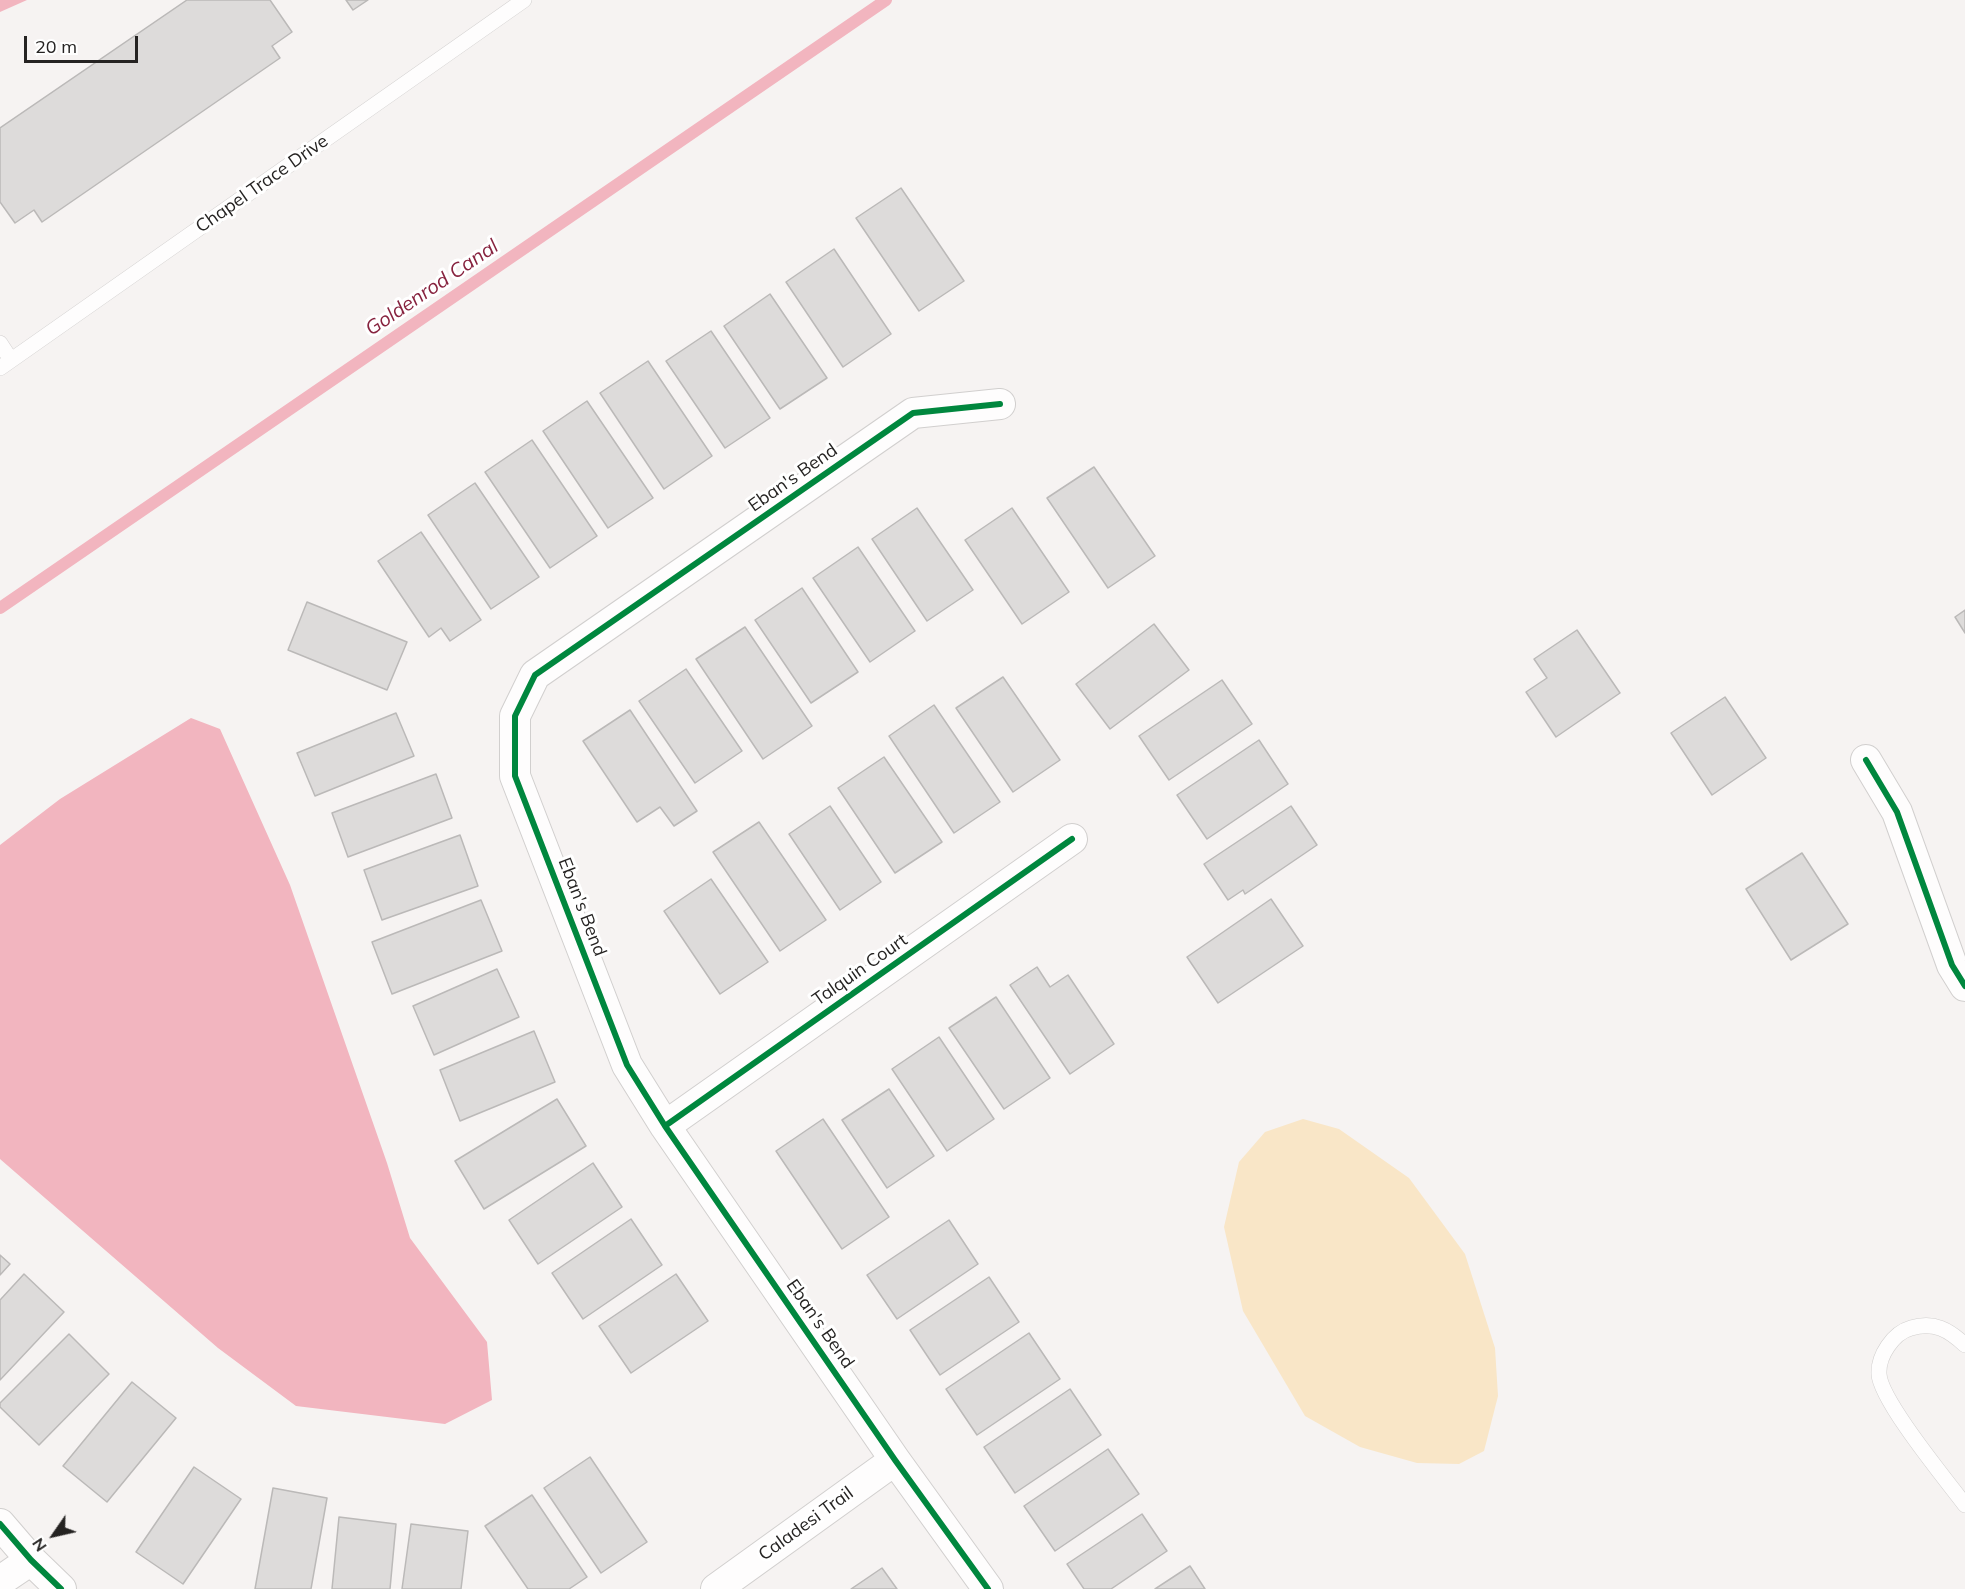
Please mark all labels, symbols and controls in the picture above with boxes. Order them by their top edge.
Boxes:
scale bar [27,24,141,62]
text: 20 m [35,35,77,58]
street label: Chapel Trace Drive [192,130,332,238]
water label: Goldenrod Canal [361,235,503,341]
street label: Eban's Bend [744,439,842,517]
street label: Eban's Bend [553,855,611,959]
street label: Talquin Court [808,929,912,1011]
street label: Eban's Bend [781,1275,859,1373]
street label: Caladesi Trail [754,1482,858,1566]
north arrow [24,1505,84,1565]
text: N [27,1534,51,1556]

